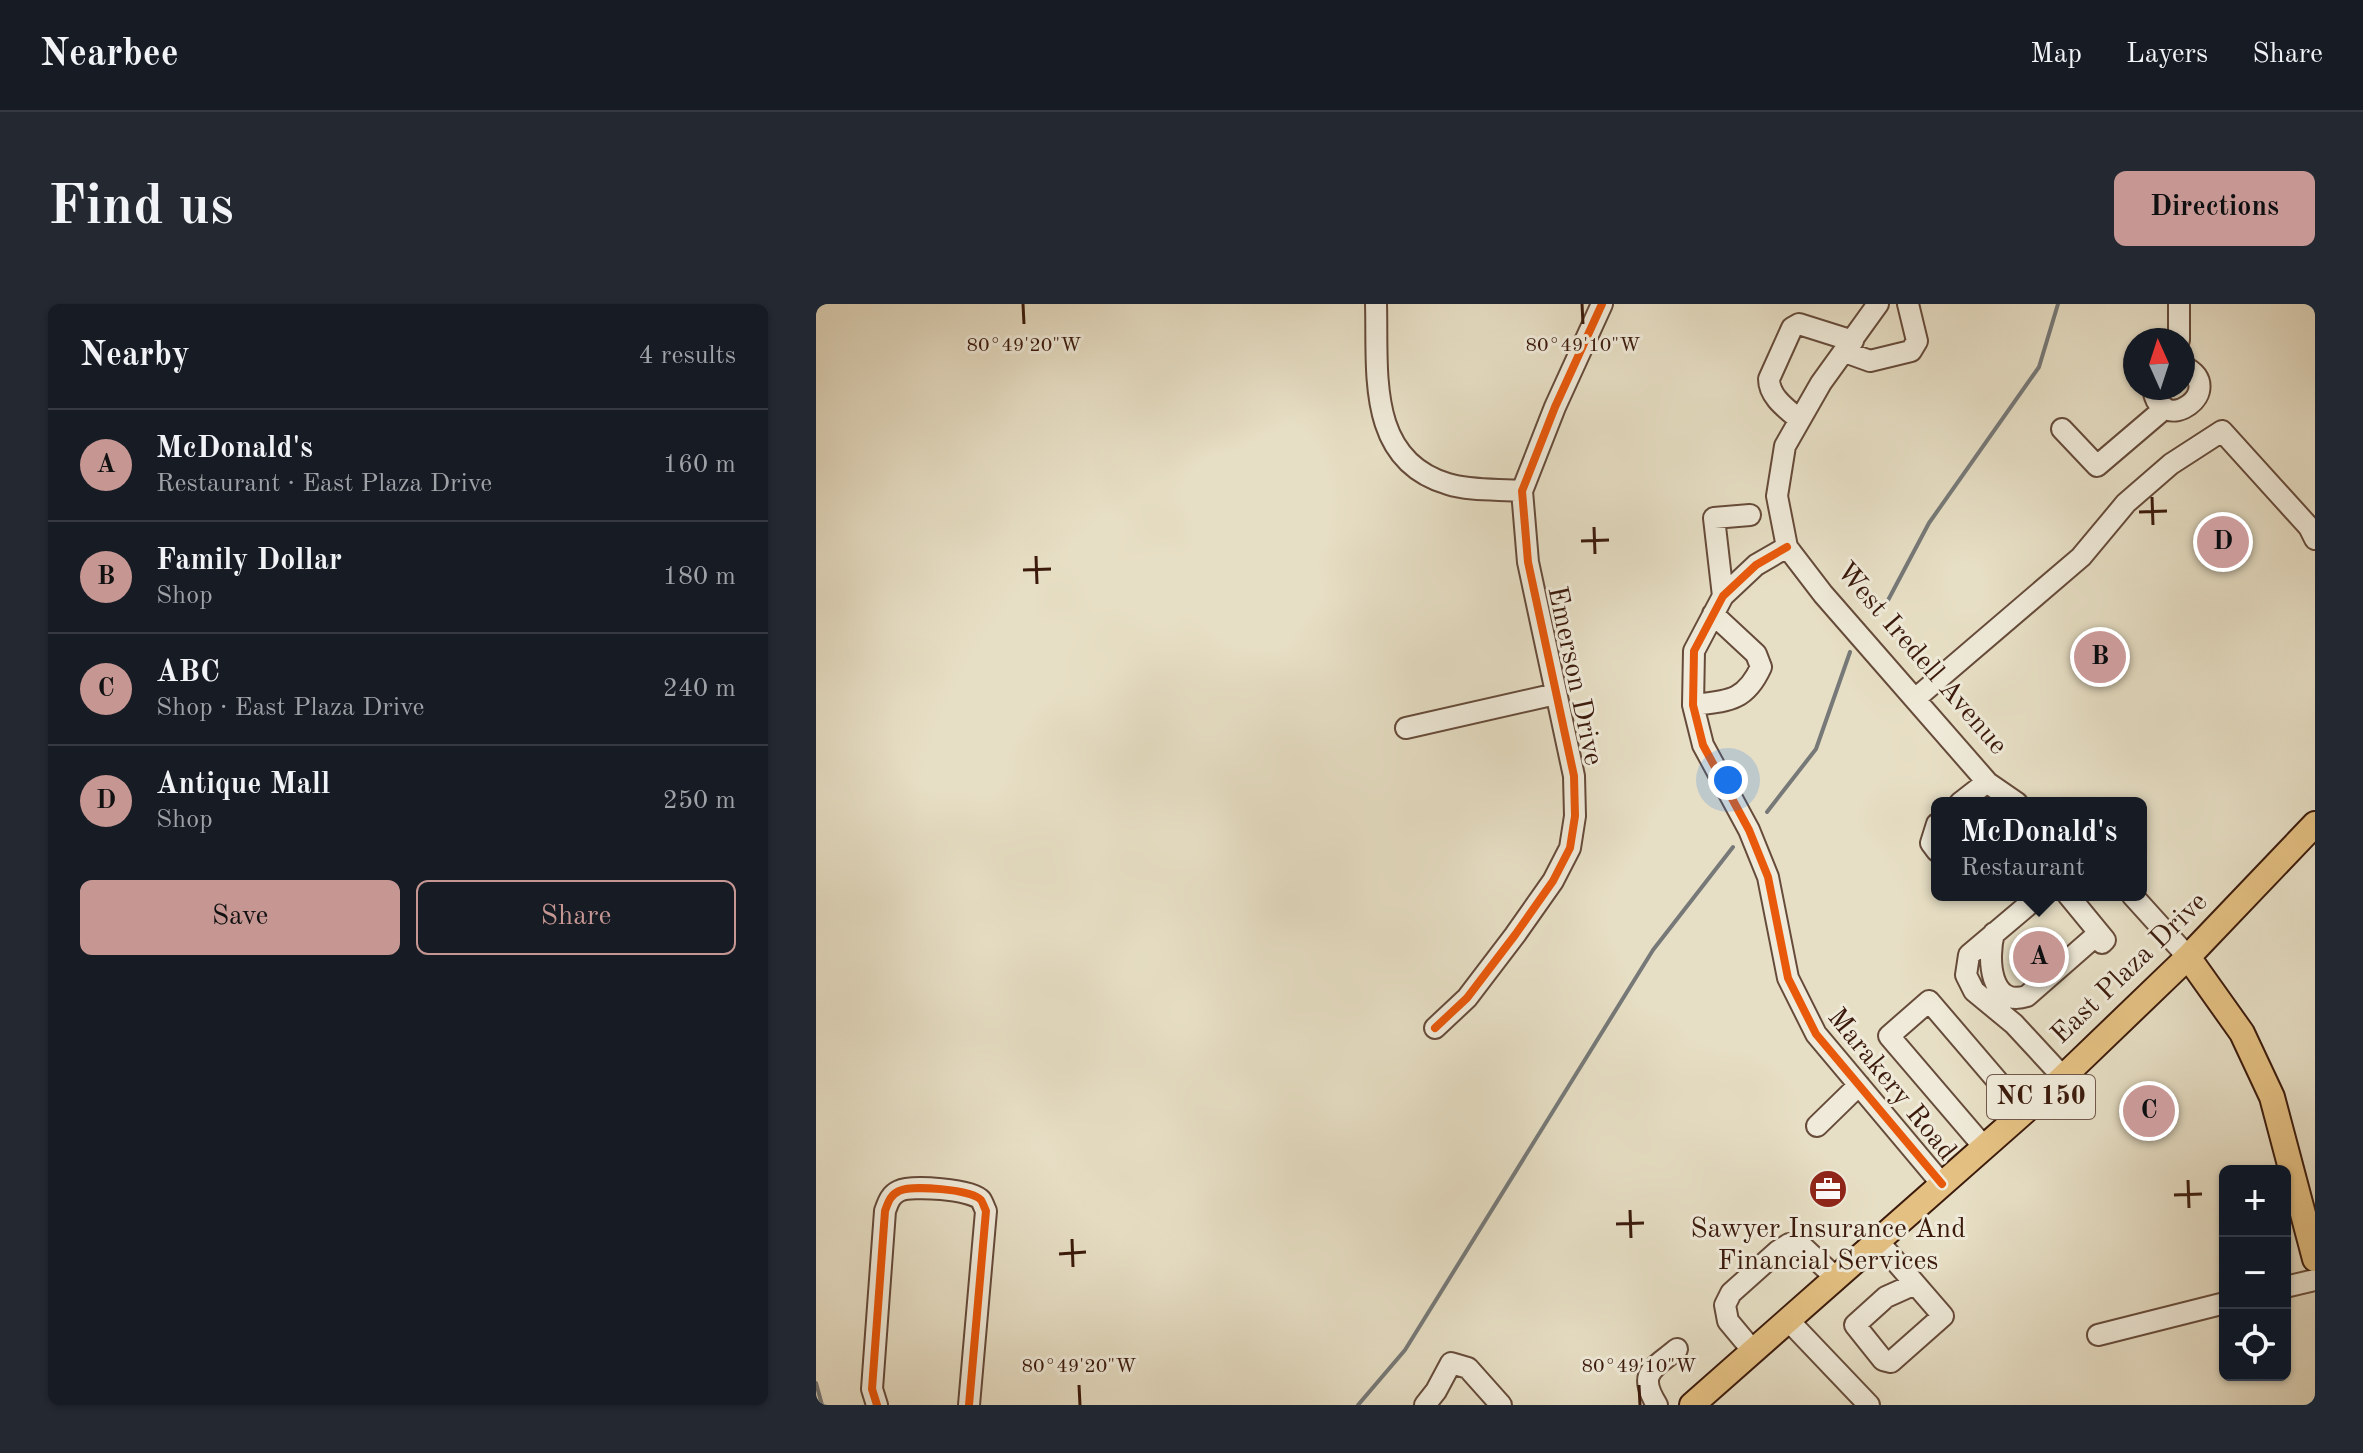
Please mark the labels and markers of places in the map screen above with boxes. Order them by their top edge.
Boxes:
pin: D [2197,512,2249,572]
pin: B [2074,627,2126,687]
pin: A [2013,927,2065,987]
pin: C [2123,1081,2175,1141]
office icon: Sawyer Insurance And Financial Services [1807,1168,1849,1210]
place label: Sawyer Insurance And Financial Services [1690,1216,1966,1276]

